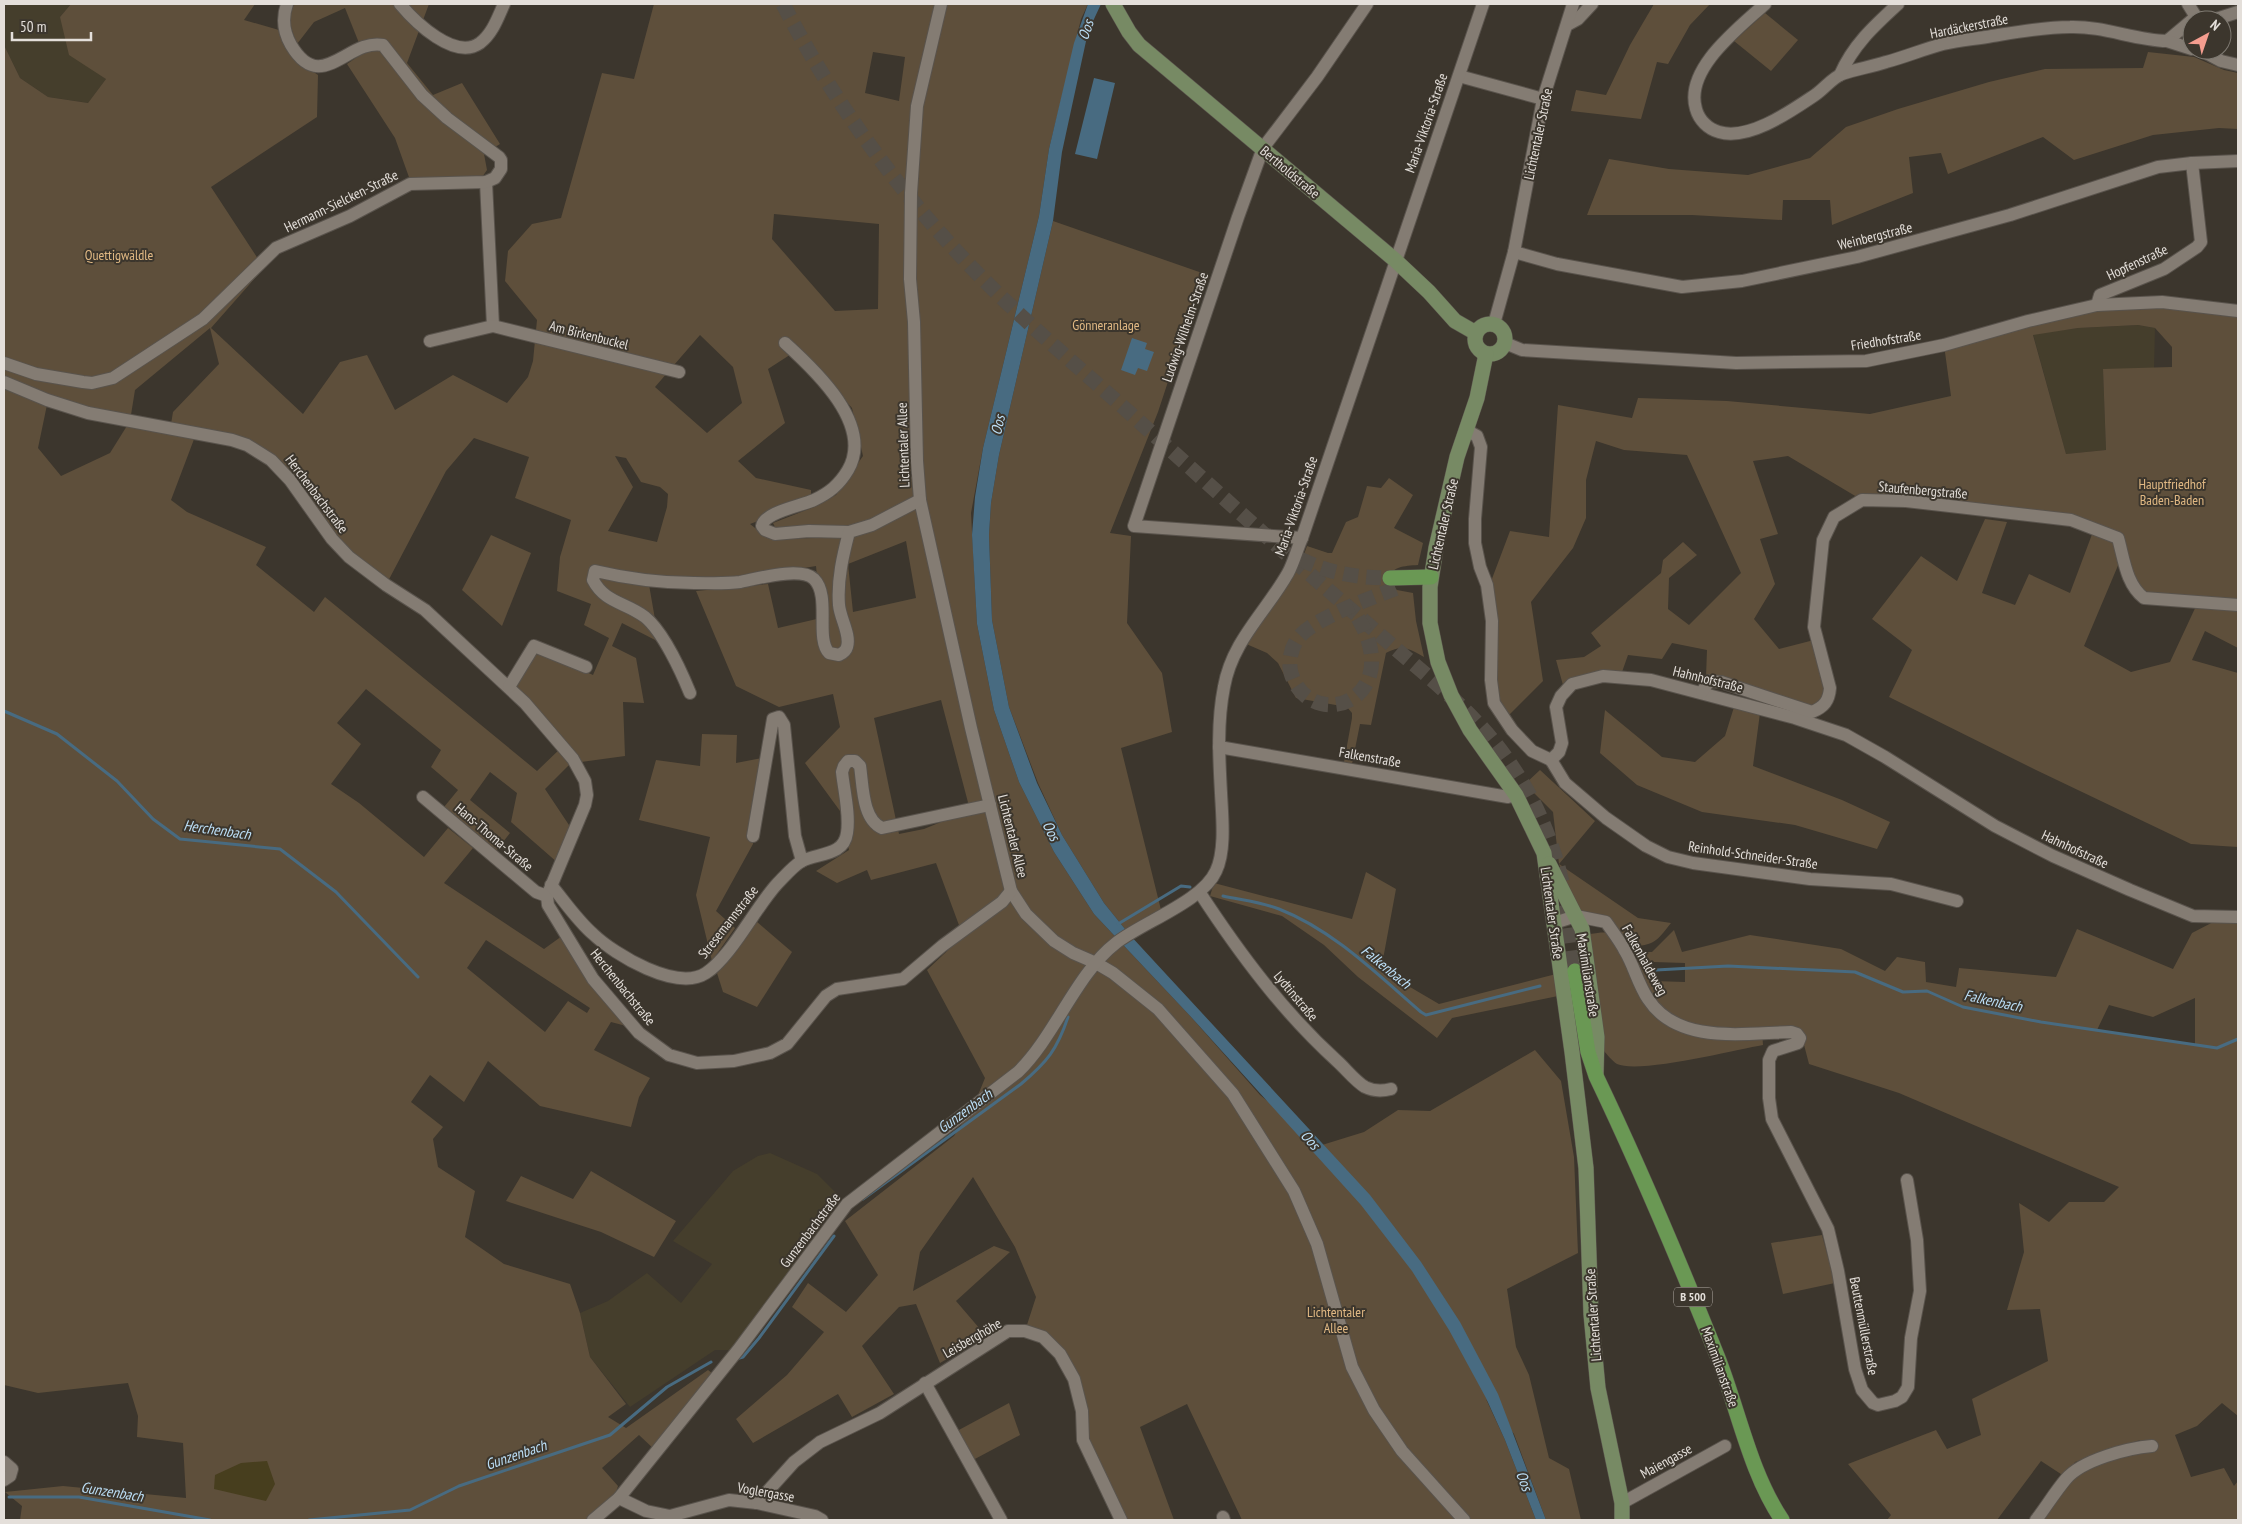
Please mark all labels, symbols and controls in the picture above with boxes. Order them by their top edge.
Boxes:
scale bar [12,10,91,42]
street label: Hardäckerstraße [1928,10,2010,42]
north arrow [2182,10,2232,60]
water label: Oos [1073,16,1098,42]
text: N [2207,16,2224,34]
text: 50 m [20,17,46,36]
street label: Maria-Viktoria-Straße [1401,71,1452,175]
street label: Lichtentaler Straße [1520,87,1556,181]
street label: Bertholdstraße [1256,142,1324,202]
street label: Hermann-Sielcken-Straße [281,166,401,236]
street label: Weinbergstraße [1836,218,1914,254]
street label: Hopfenstraße [2103,240,2171,284]
park label: Quettigwäldle [85,246,153,264]
street label: Ludwig-Wilhelm-Straße [1158,269,1212,384]
street label: Am Birkenbuckel [548,316,631,354]
park label: Gönneranlage [1072,316,1140,334]
street label: Friedhofstraße [1850,326,1923,354]
street label: Lichtentaler Allee [893,402,913,488]
water label: Oos [986,411,1009,437]
street label: Herchenbachstraße [282,451,352,537]
street label: Maria-Viktoria-Straße [1271,454,1322,558]
park label: Hauptfriedhof Baden-Baden [2138,475,2206,509]
street label: Lichtentaler Straße [1424,477,1462,571]
street label: Staufenbergstraße [1878,477,1968,503]
street label: Hahnhofstraße [1671,662,1745,696]
street label: Falkenstraße [1338,743,1403,771]
street label: Lichtentaler Allee [994,792,1032,880]
street label: Hans-Thoma-Straße [451,799,537,875]
water label: Herchenbach [182,815,253,844]
water label: Oos [1038,818,1065,846]
street label: Hahnhofstraße [2039,826,2111,872]
street label: Reinhold-Schneider-Straße [1687,837,1819,873]
street label: Lichtentaler Straße [1537,866,1567,960]
street label: Stresemannstraße [694,882,762,962]
street label: Falkenhaldeweg [1618,921,1672,999]
street label: Maximilianstraße [1573,932,1604,1018]
water label: Falkenbach [1358,941,1416,993]
street label: Herchenbachstraße [587,945,660,1029]
street label: Lydtinstraße [1270,967,1322,1025]
water label: Falkenbach [1962,985,2025,1016]
water label: Gunzenbach [934,1084,997,1137]
water label: Oos [1297,1126,1325,1155]
street label: Gunzenbachstraße [776,1189,844,1271]
street label: Lichtentaler Straße [1581,1268,1605,1362]
street label: Beuttenmüllerstraße [1846,1275,1882,1377]
road number: B 500 [1674,1288,1712,1306]
park label: Lichtentaler Allee [1307,1303,1365,1337]
street label: Leisberghöhe [940,1314,1005,1362]
street label: Maximilianstraße [1697,1324,1743,1410]
water label: Gunzenbach [483,1435,550,1474]
street label: Maiengasse [1637,1439,1695,1483]
water label: Oos [1512,1468,1538,1495]
water label: Gunzenbach [80,1477,146,1506]
street label: Voglergasse [735,1478,796,1506]

